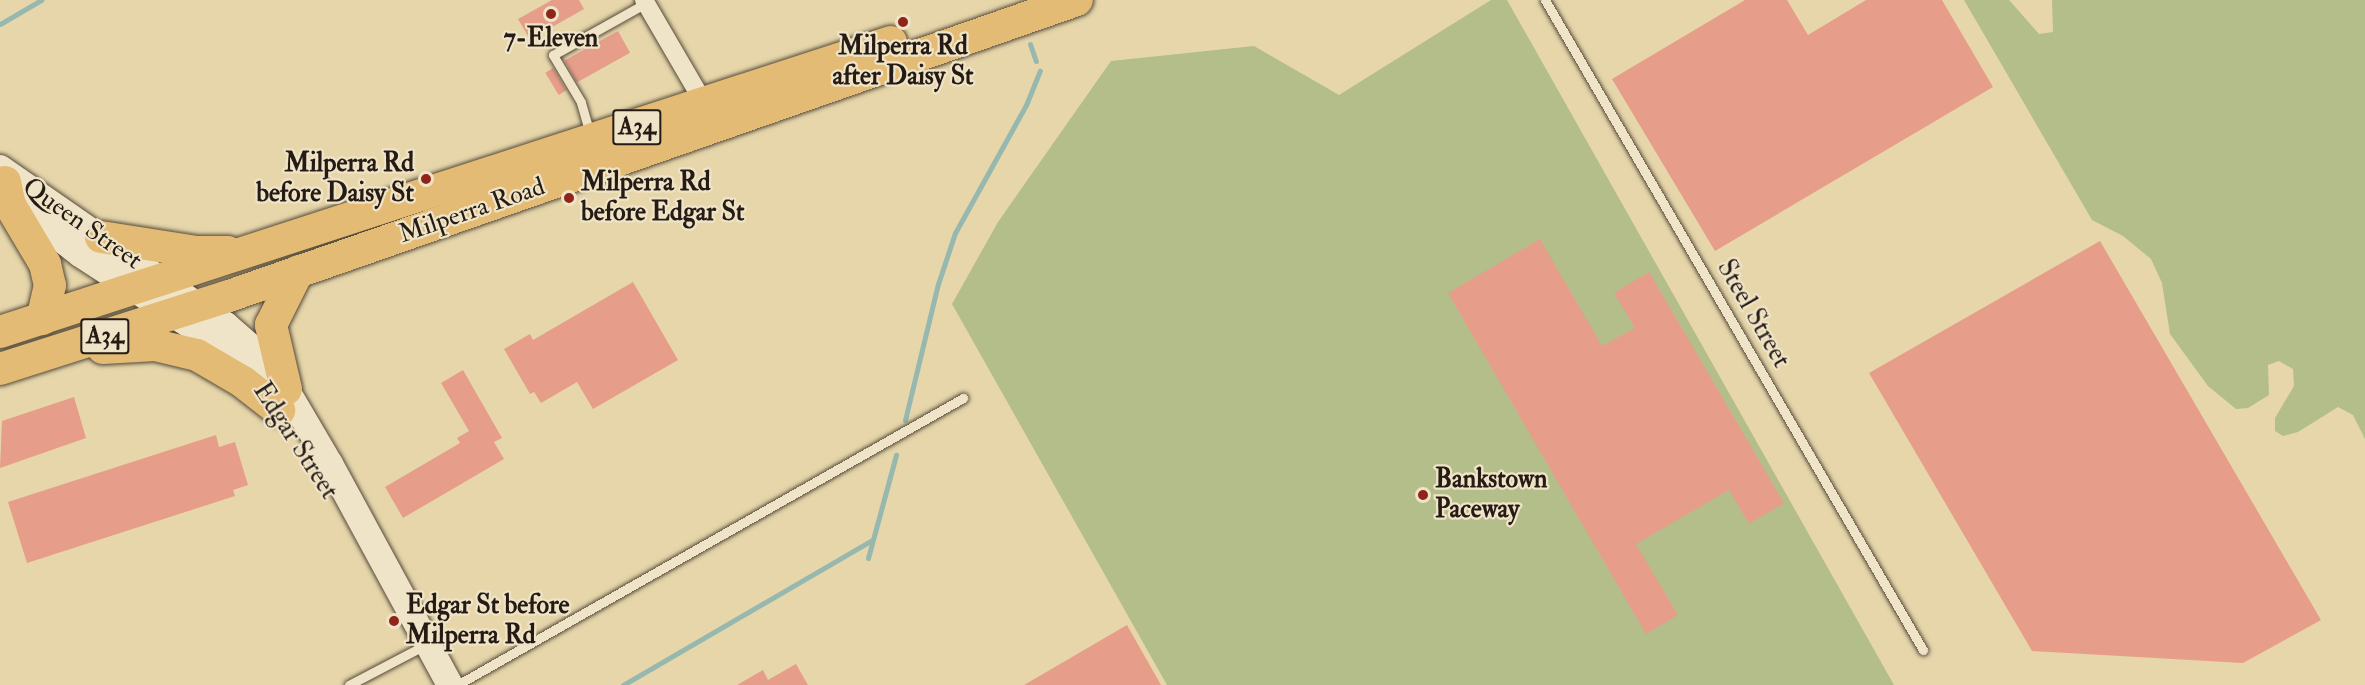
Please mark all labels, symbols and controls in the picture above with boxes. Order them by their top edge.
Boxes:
marker: 7-Eleven [544,7,558,21]
marker: Milperra Rd after Daisy St [896,15,910,29]
place label: 7-Eleven [504,23,598,55]
place label: Milperra Rd after Daisy St [832,31,974,92]
road number: A34 [612,106,662,148]
place label: Milperra Rd before Daisy St [256,148,414,210]
place label: Milperra Rd before Edgar St [581,167,744,228]
street label: Queen Street [16,171,148,277]
street label: Milperra Road [395,171,549,251]
marker: Milperra Rd before Daisy St [419,172,433,186]
marker: Milperra Rd before Edgar St [562,191,576,205]
street label: Steel Street [1710,254,1796,374]
road number: A34 [80,315,130,357]
street label: Edgar Street [246,377,344,505]
place label: Bankstown Paceway [1435,464,1547,526]
marker: Bankstown Paceway [1416,488,1430,502]
place label: Edgar St before Milperra Rd [406,590,569,652]
marker: Edgar St before Milperra Rd [387,614,401,628]

